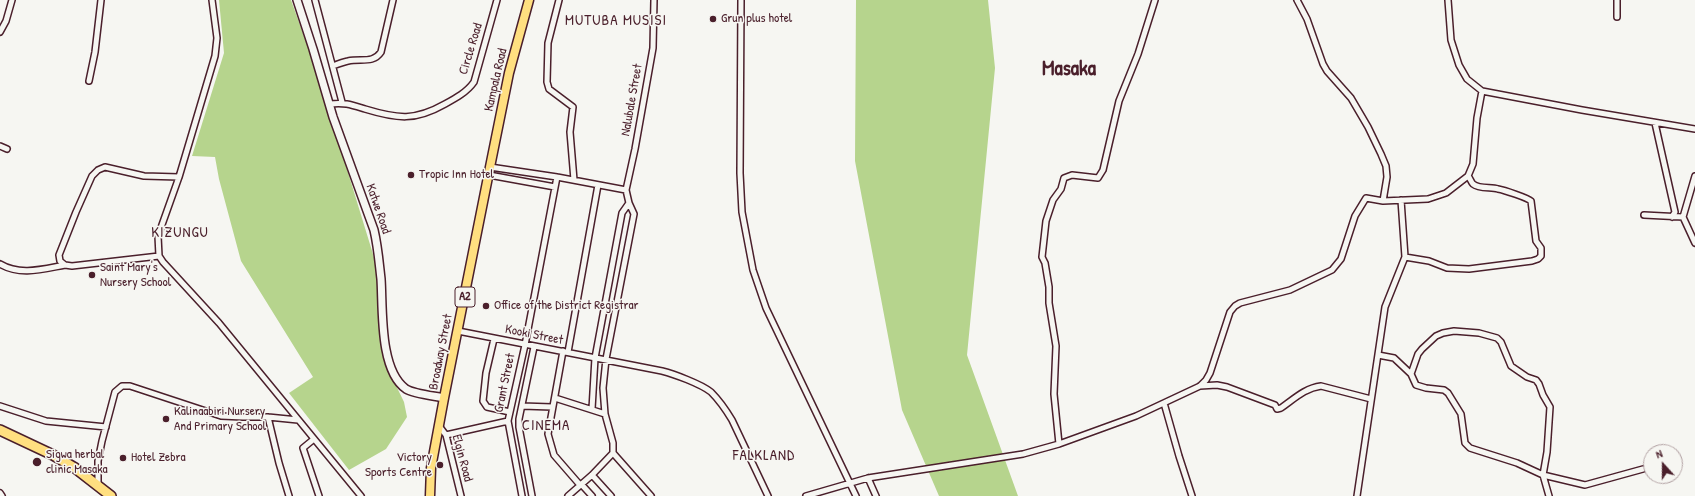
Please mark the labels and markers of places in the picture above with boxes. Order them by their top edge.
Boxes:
place label: Grun plus hotel [721,11,792,27]
marker: Grun plus hotel [708,14,718,24]
place label: Tropic Inn Hotel [419,167,494,183]
marker: Tropic Inn Hotel [406,170,416,180]
place label: Saint Mary's Nursery School [100,260,171,291]
marker: Saint Mary's Nursery School [87,270,97,280]
place label: Office of the District Registrar [494,298,639,314]
marker: Office of the District Registrar [481,301,491,311]
place label: Kalinaabiri Nursery And Primary School [174,404,266,435]
marker: Kalinaabiri Nursery And Primary School [161,414,171,424]
place label: Sigwa herbal clinic Masaka [46,447,108,478]
place label: Hotel Zebra [131,450,186,466]
place label: Victory Sports Centre [365,450,432,481]
marker: Hotel Zebra [118,453,128,463]
marker: Sigwa herbal clinic Masaka [31,456,43,468]
marker: Victory Sports Centre [435,460,445,470]

